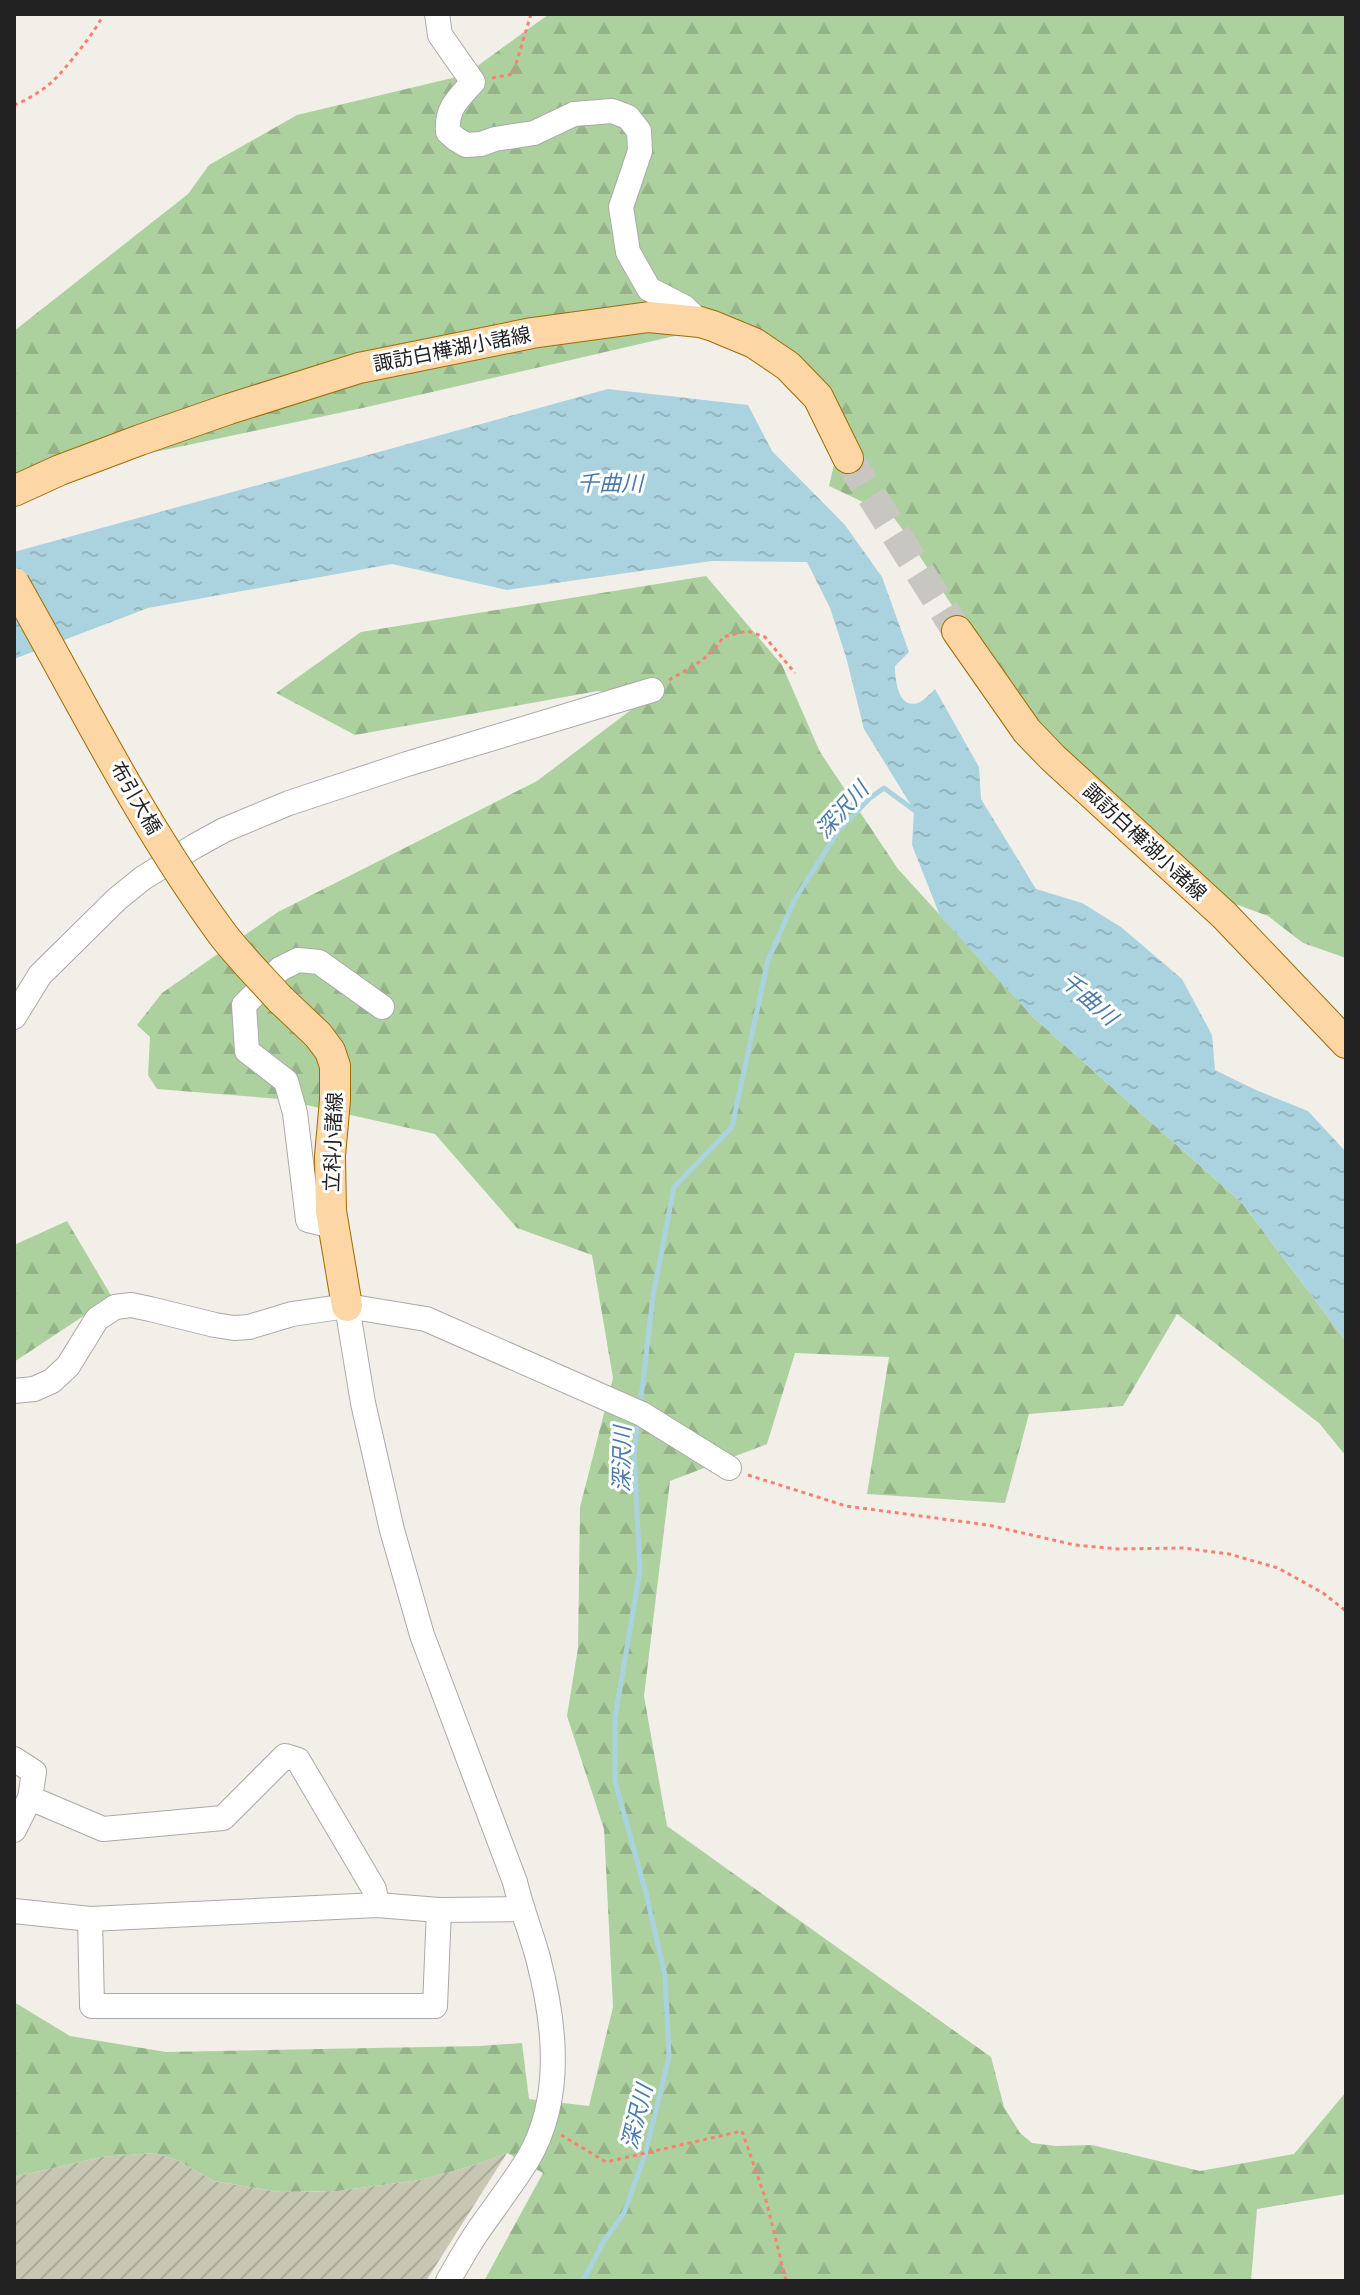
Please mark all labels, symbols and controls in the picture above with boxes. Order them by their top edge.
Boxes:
street label: 諏訪白樺湖小諸線 [371,322,533,376]
water label: 千曲川 [577,470,645,497]
street label: 布引大橋 [106,757,166,839]
water label: 深沢川 [810,775,875,844]
street label: 諏訪白樺湖小諸線 [1078,779,1212,905]
water label: 千曲川 [1055,967,1124,1032]
street label: 立科小諸線 [319,1092,347,1192]
water label: 深沢川 [608,1424,636,1492]
water label: 深沢川 [616,2080,659,2152]

